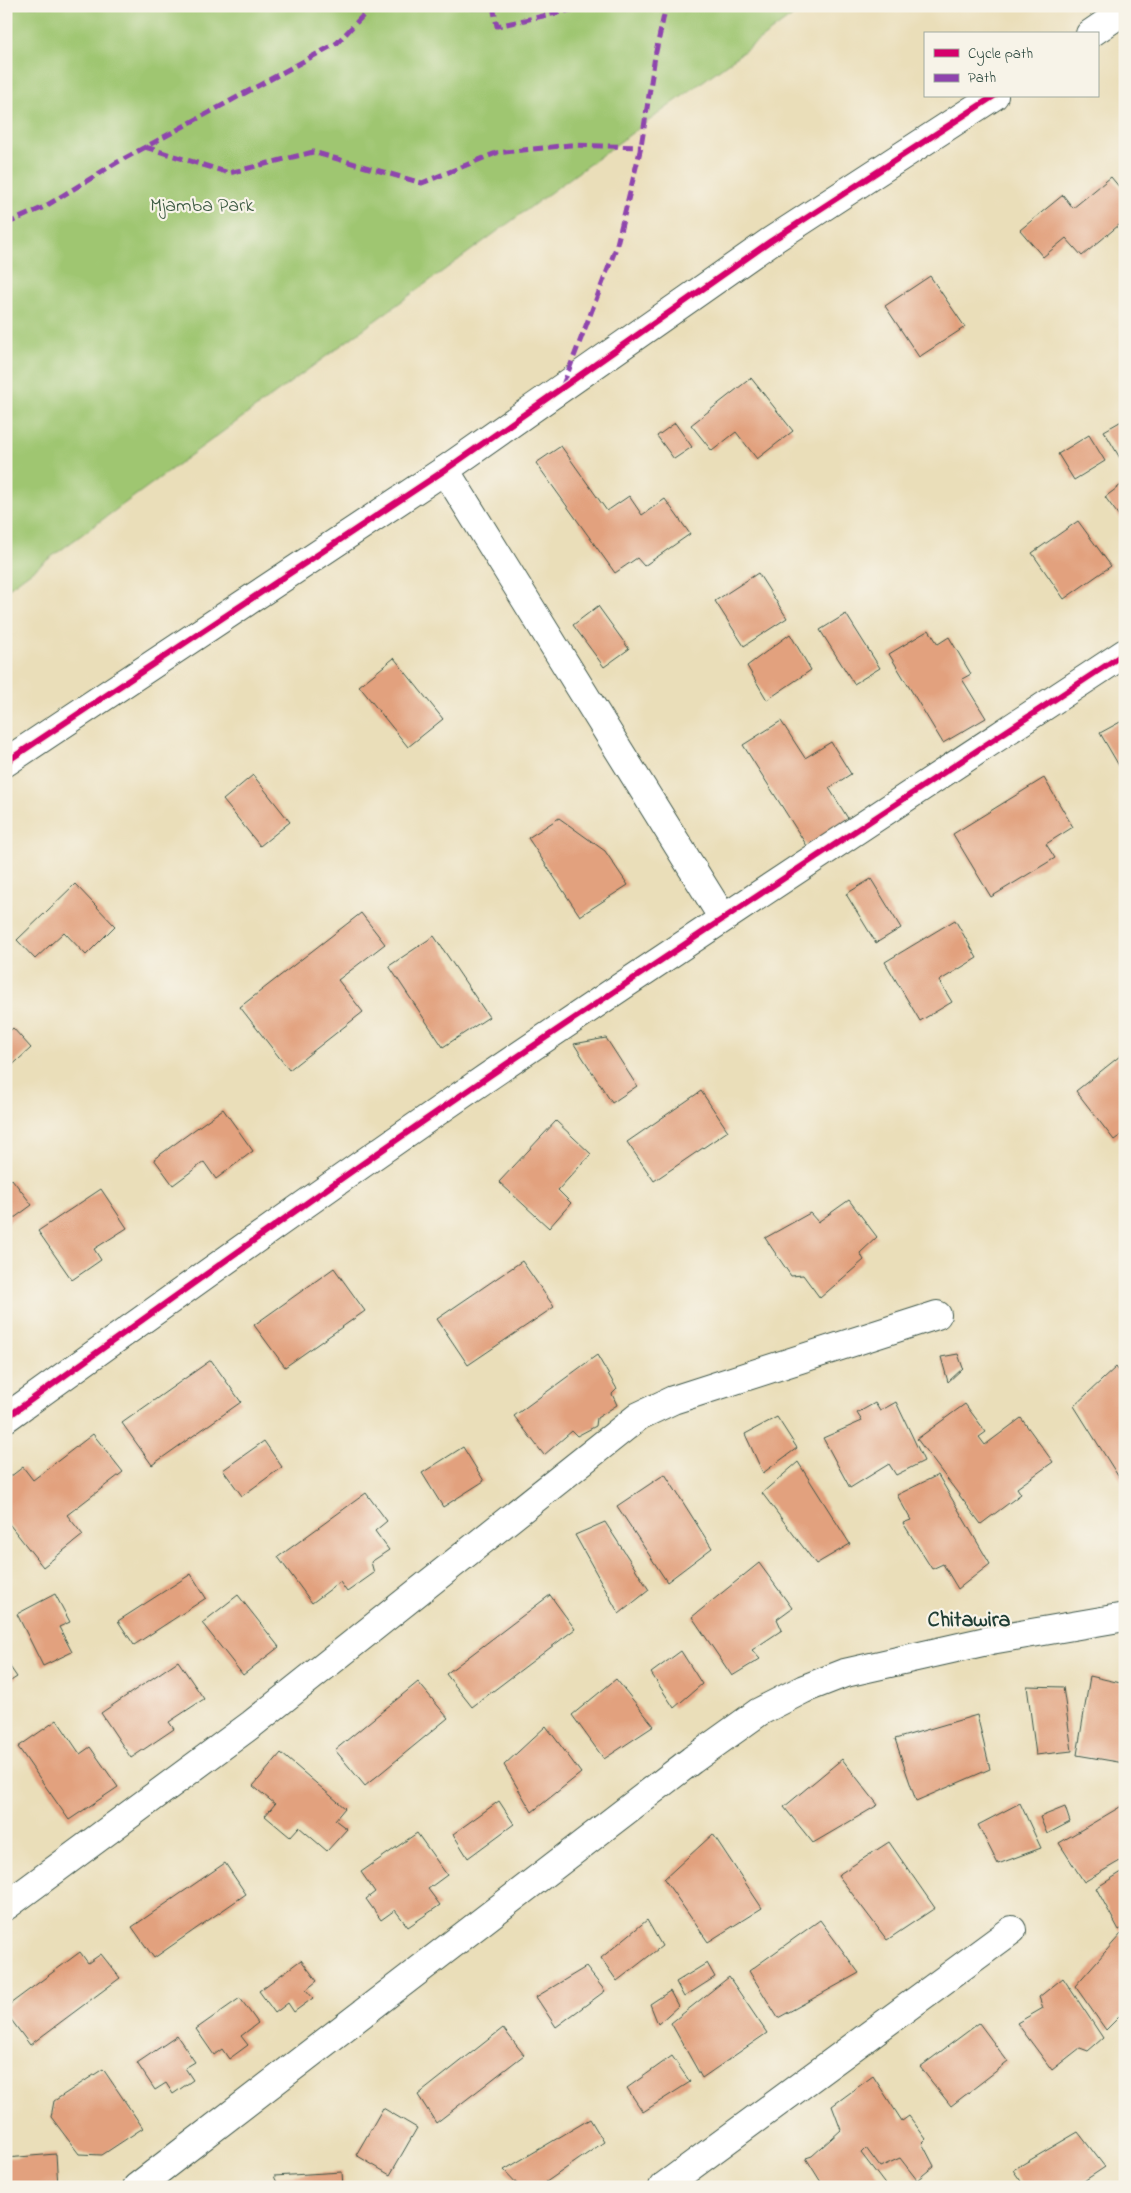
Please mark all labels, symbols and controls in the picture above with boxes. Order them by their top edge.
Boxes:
legend [924,32,1098,98]
text: Cycle path [968,43,1033,66]
text: Path [968,67,996,89]
park label: Mjamba Park [150,192,254,221]
district label: Chitawira [928,1605,1011,1637]

